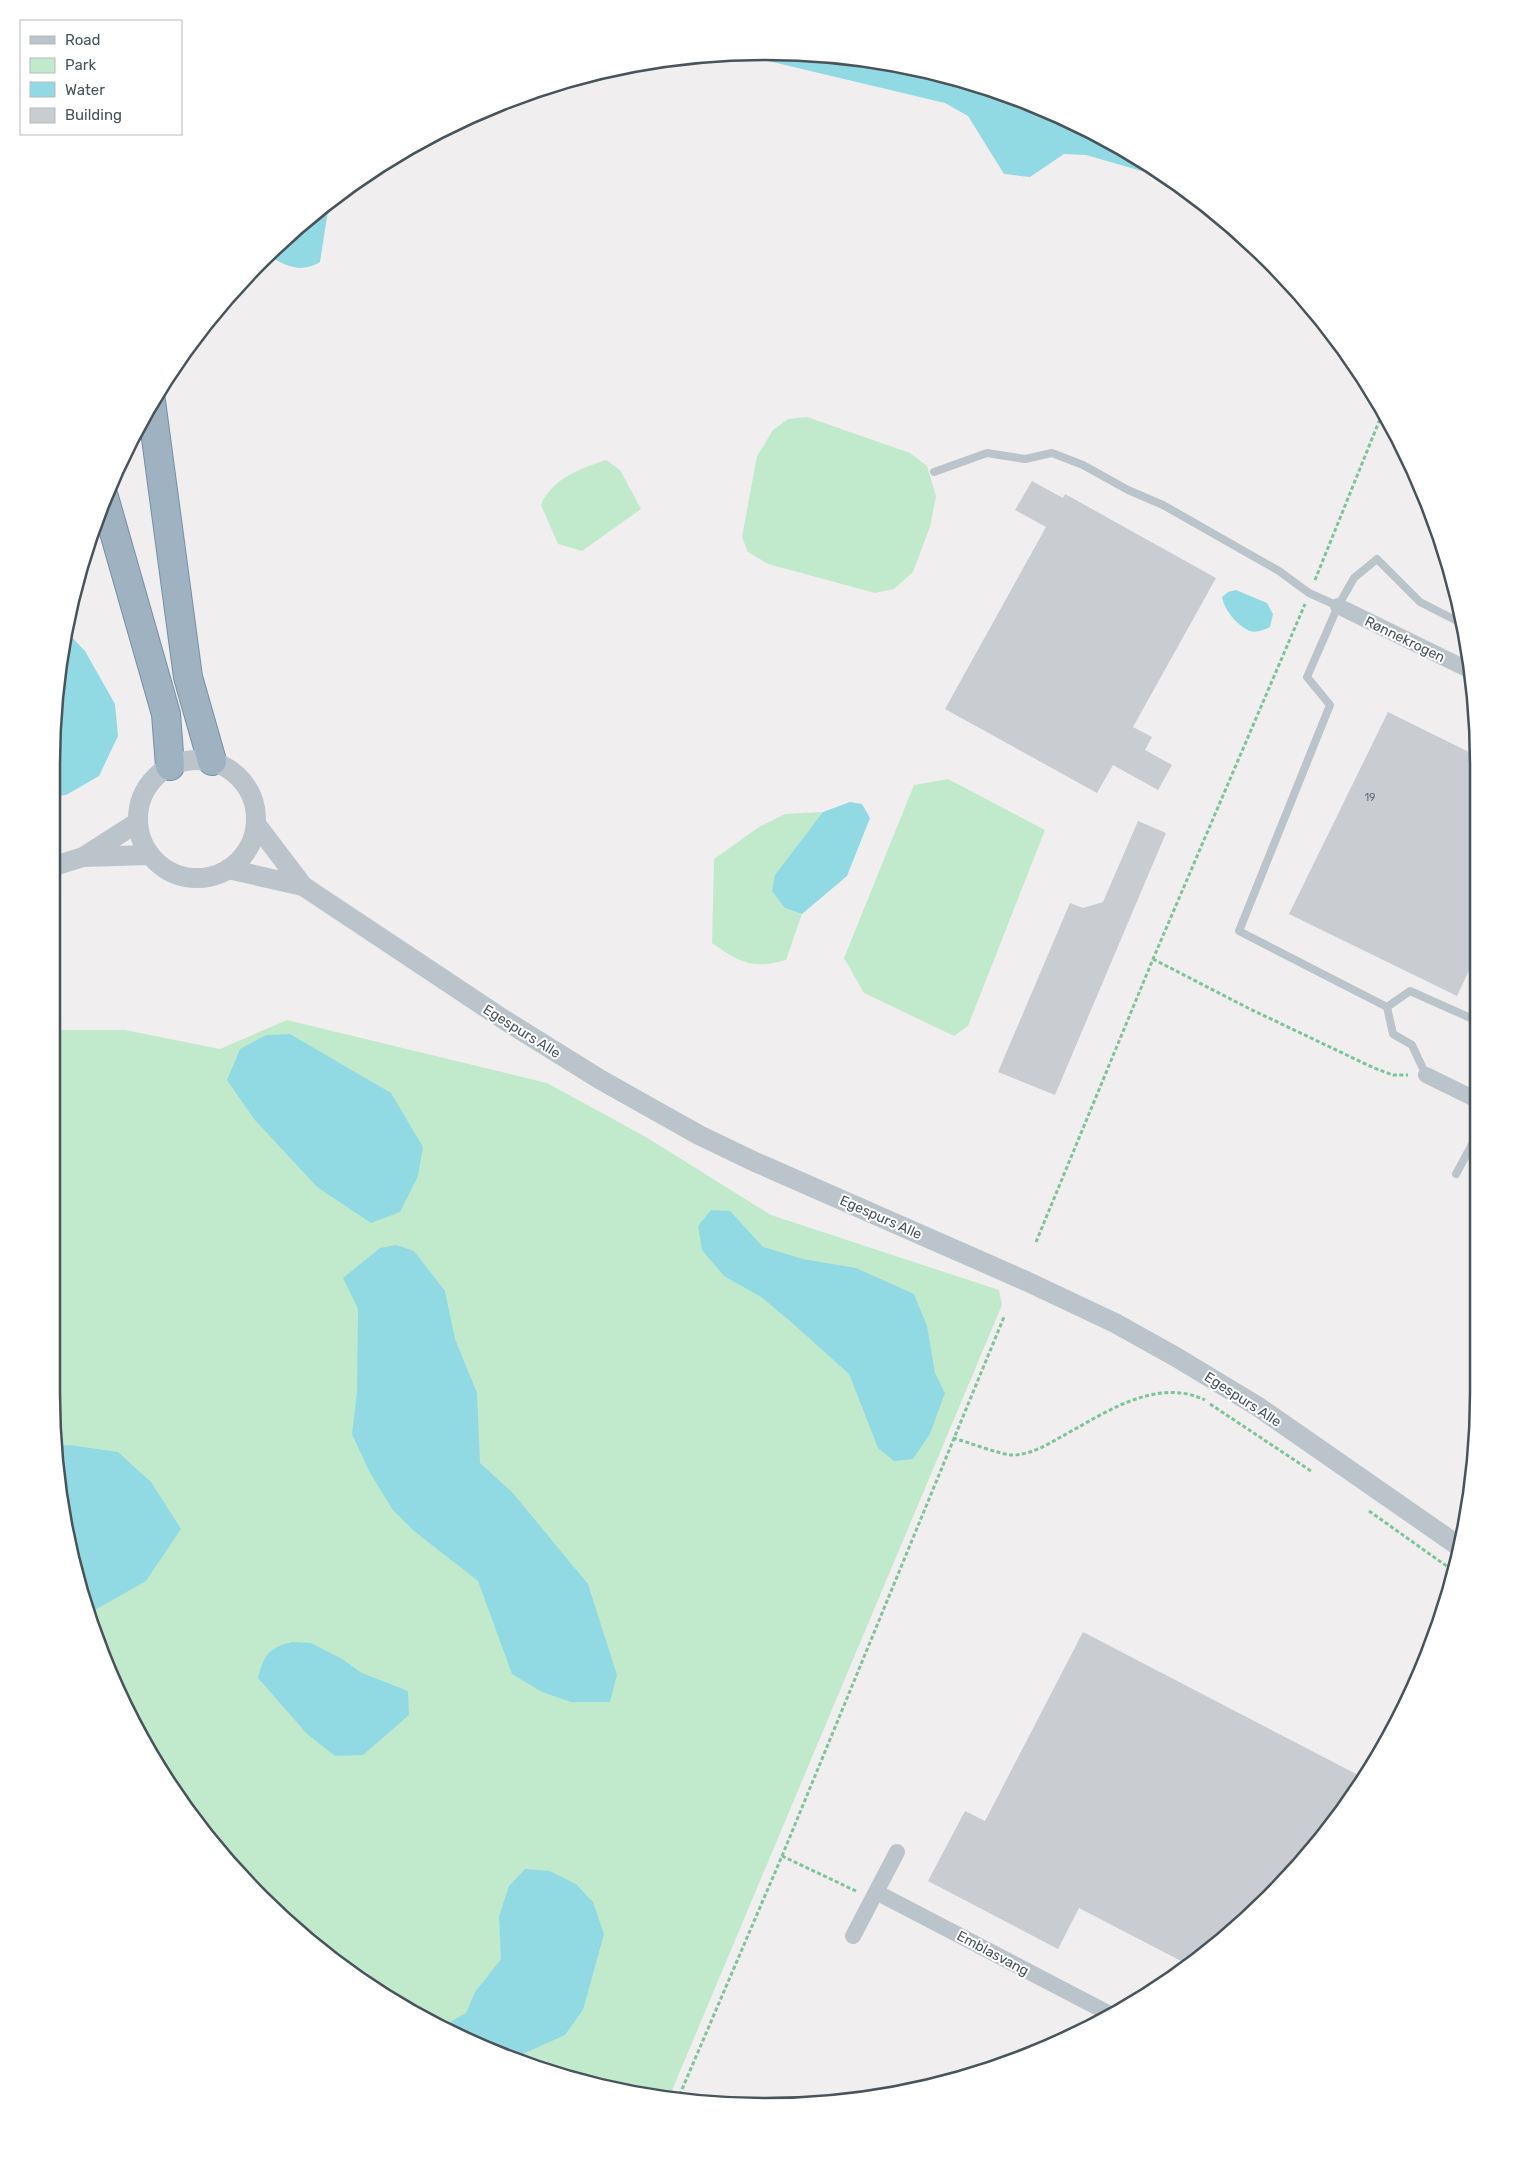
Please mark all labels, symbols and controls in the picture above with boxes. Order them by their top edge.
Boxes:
legend [20,20,182,135]
text: Road [65,31,101,49]
text: Park [65,56,96,74]
text: Water [65,81,105,99]
text: Building [65,106,122,124]
street label: Rønnekrogen [1362,613,1448,666]
house number: 19 [1364,791,1376,804]
street label: Egespurs Alle [480,1001,564,1062]
street label: Egespurs Alle [837,1192,925,1243]
street label: Egespurs Alle [1201,1368,1284,1431]
street label: Emblasvang [954,1927,1032,1980]

